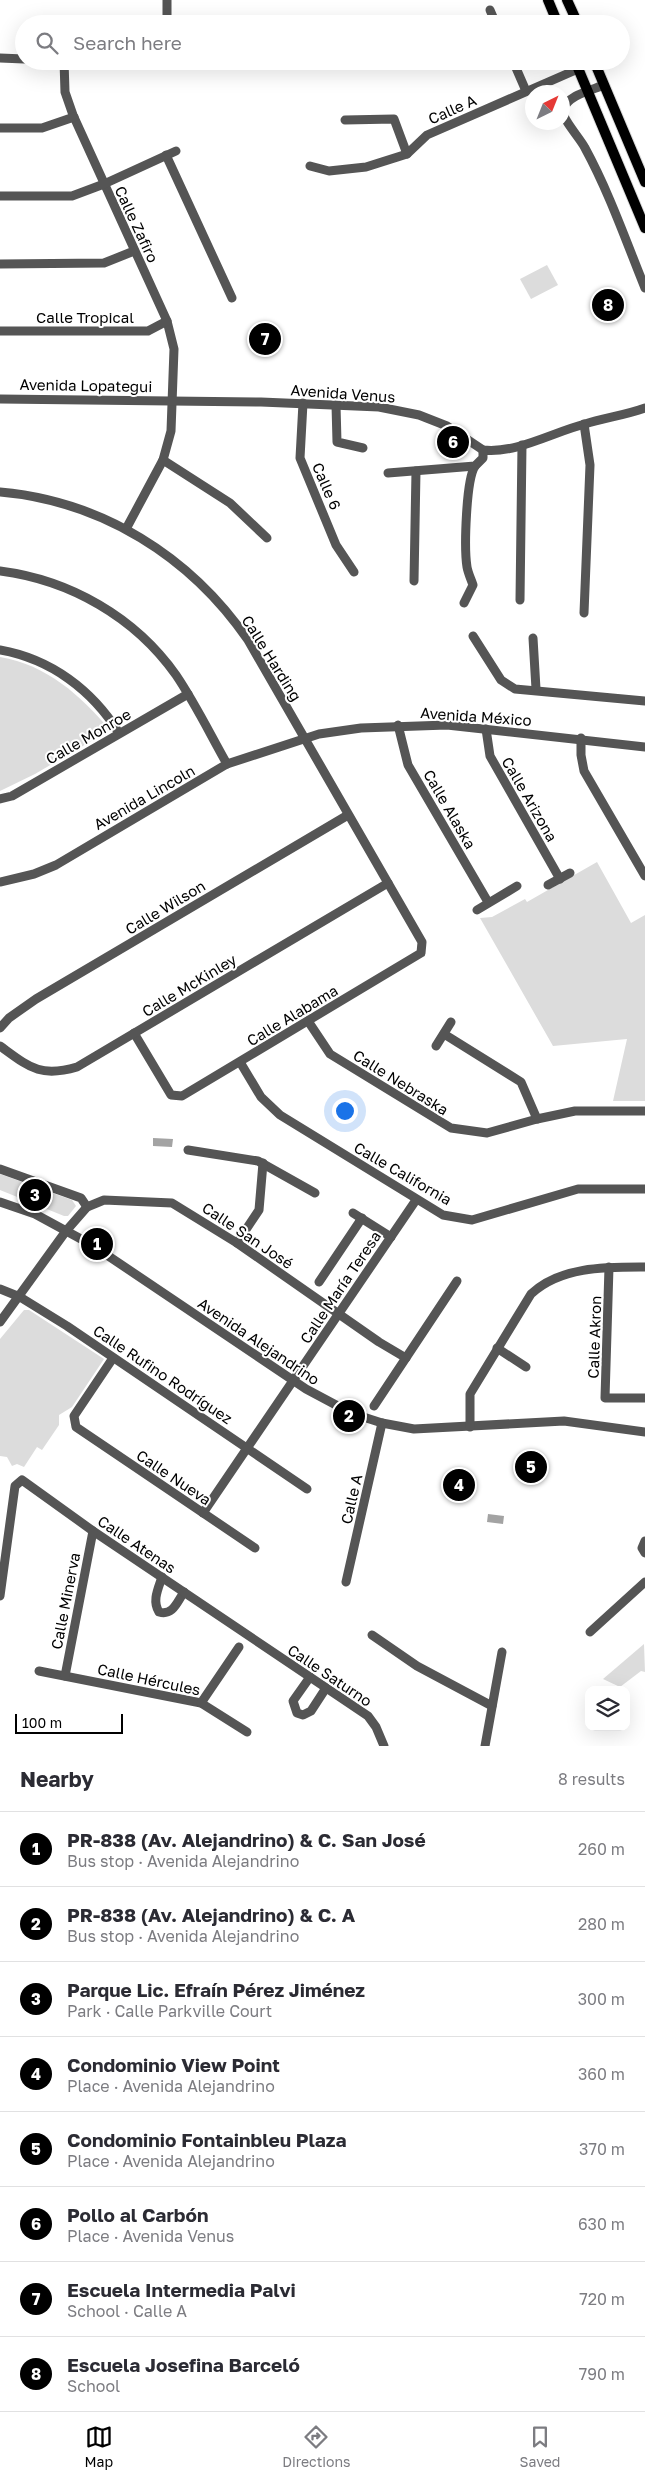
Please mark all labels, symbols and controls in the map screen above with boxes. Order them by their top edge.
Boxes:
search box [15,15,630,70]
icon: search [33,29,61,57]
text: Search here [73,31,182,54]
north arrow [525,85,570,130]
street label: Calle A [425,90,479,128]
street label: Calle Zafiro [111,183,163,265]
pin: 8 [592,286,624,324]
street label: Calle Tropical [36,308,134,326]
pin: 7 [249,320,281,358]
street label: Avenida Lopategui [20,375,152,395]
street label: Avenida Venus [290,380,396,406]
pin: 6 [437,423,469,461]
street label: Calle 6 [309,460,345,512]
street label: Calle Harding [238,612,306,704]
street label: Avenida México [420,703,532,729]
street label: Calle Monroe [42,704,134,768]
street label: Calle Arizona [498,753,562,845]
street label: Avenida Lincoln [90,761,198,833]
street label: Calle Alaska [420,766,480,852]
street label: Calle Wilson [122,876,208,938]
street label: Calle McKinley [139,950,240,1020]
street label: Calle Alabama [243,981,341,1049]
street label: Calle Nebraska [350,1046,452,1118]
your location [332,1098,358,1124]
street label: Calle California [351,1138,455,1208]
pin: 3 [19,1176,51,1214]
street label: Calle San José [199,1198,297,1272]
pin: 1 [81,1225,113,1263]
street label: Calle María Teresa [296,1227,384,1347]
street label: Avenida Alejandrino [195,1294,323,1388]
street label: Calle Akron [584,1295,604,1379]
street label: Calle Rufino Rodríguez [90,1321,236,1427]
pin: 2 [333,1397,365,1435]
street label: Calle Nueva [133,1446,215,1508]
pin: 5 [515,1448,547,1486]
pin: 4 [443,1466,475,1504]
street label: Calle A [337,1472,365,1526]
street label: Calle Atenas [94,1511,180,1577]
street label: Calle Minerva [47,1551,83,1651]
street label: Calle Saturno [284,1640,376,1710]
street label: Calle Hércules [96,1659,202,1699]
map controls [585,1686,630,1731]
button: layers [585,1686,630,1731]
scale bar [15,1711,122,1734]
text: 100 m [22,1714,62,1731]
text: Nearby [20,1766,94,1792]
text: 8 results [558,1769,625,1789]
text: PR-838 (Av. Alejandrino) & C. San José [67,1828,426,1851]
text: 1 [32,1839,40,1859]
text: 260 m [578,1839,625,1859]
text: Bus stop · Avenida Alejandrino [67,1851,299,1871]
text: PR-838 (Av. Alejandrino) & C. A [67,1903,355,1926]
text: 2 [31,1914,41,1934]
text: 280 m [578,1914,625,1934]
text: Bus stop · Avenida Alejandrino [67,1926,299,1946]
text: Parque Lic. Efraín Pérez Jiménez [67,1978,365,2001]
text: 3 [31,1989,41,2009]
text: 300 m [578,1989,625,2009]
text: Park · Calle Parkville Court [67,2001,272,2021]
text: Condominio View Point [67,2053,280,2076]
text: 4 [31,2064,41,2084]
text: 360 m [578,2064,625,2084]
text: Place · Avenida Alejandrino [67,2076,275,2096]
text: Condominio Fontainbleu Plaza [67,2128,347,2151]
text: 5 [31,2139,41,2159]
text: 370 m [579,2139,625,2159]
text: Place · Avenida Alejandrino [67,2151,275,2171]
text: Pollo al Carbón [67,2203,208,2226]
text: 6 [31,2214,41,2234]
text: 630 m [578,2214,625,2234]
text: Place · Avenida Venus [67,2226,234,2246]
text: Escuela Intermedia Palvi [67,2278,296,2301]
text: 7 [32,2289,40,2309]
text: 720 m [579,2289,625,2309]
text: School · Calle A [67,2301,187,2321]
text: Escuela Josefina Barceló [67,2353,300,2376]
text: 8 [31,2364,41,2384]
text: 790 m [579,2364,625,2384]
text: School [67,2376,120,2396]
tab: Map [85,2423,113,2470]
tab: Directions [282,2423,351,2470]
tab: Saved [520,2423,560,2470]

